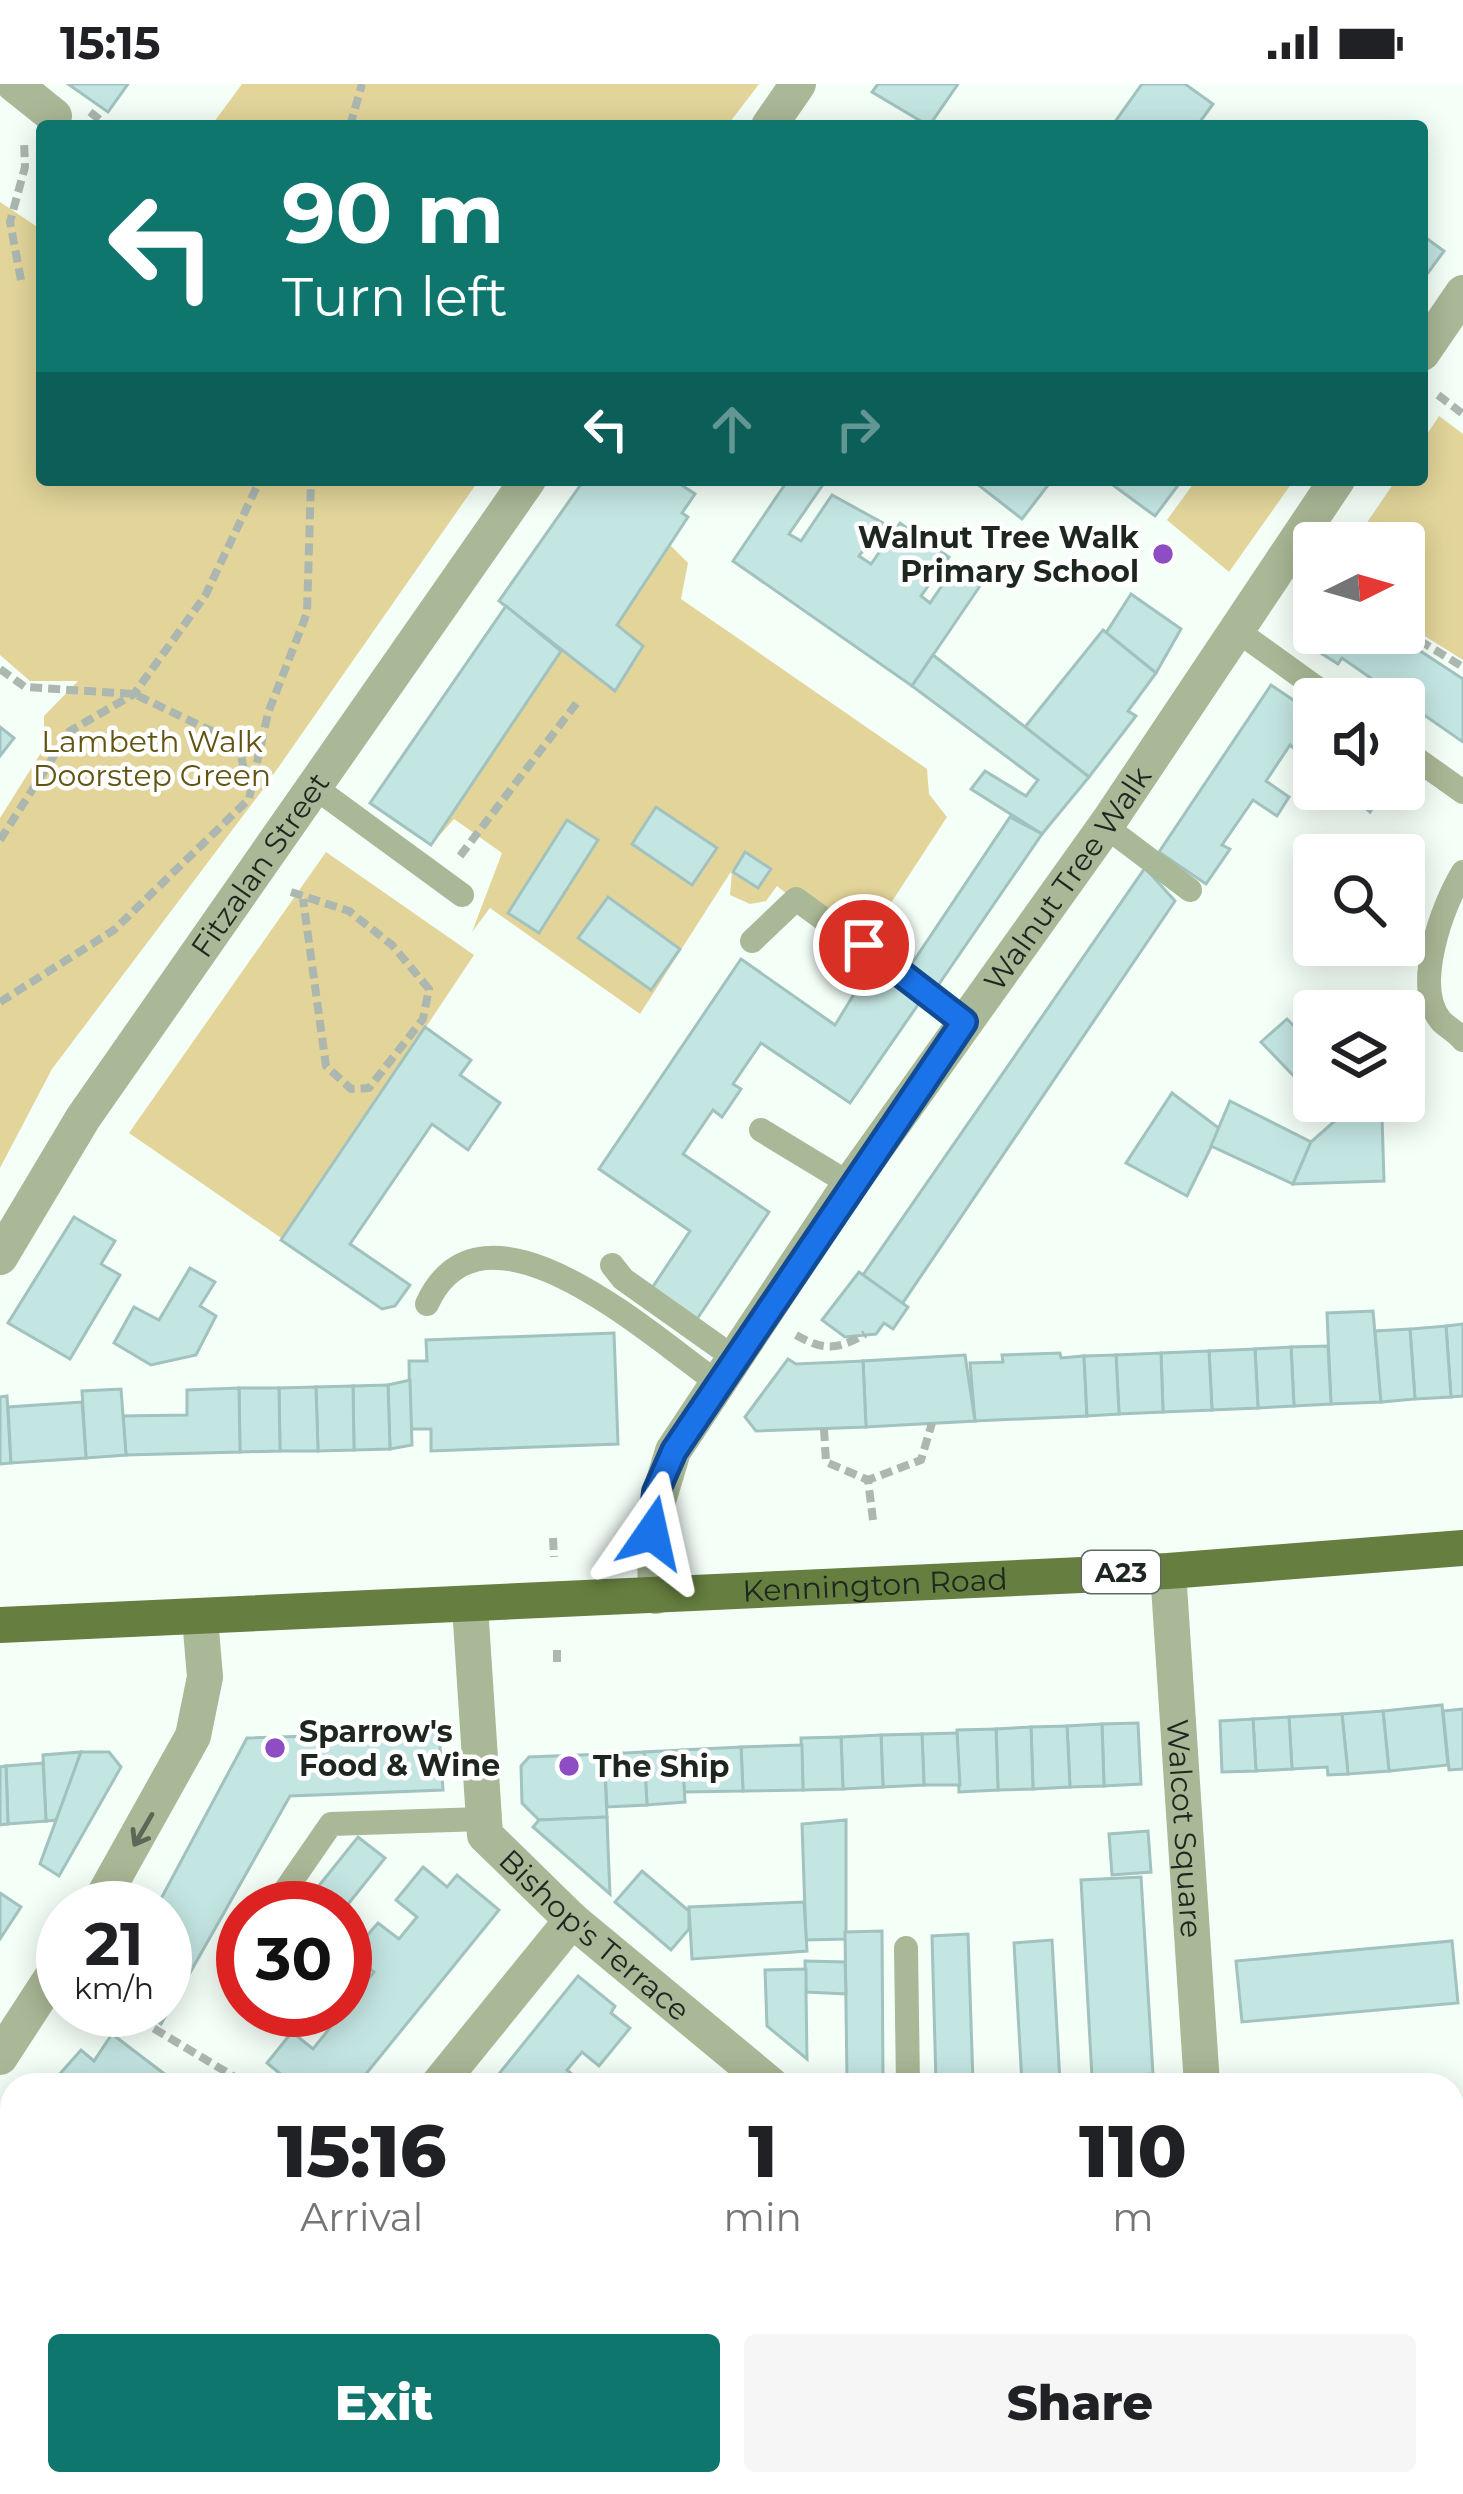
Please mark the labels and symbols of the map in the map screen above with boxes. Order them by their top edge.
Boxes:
place label: Walnut Tree Walk Primary School [858,519,1139,590]
north arrow [1293,522,1425,654]
marker: Walnut Tree Walk Primary School [1150,541,1176,567]
park label: Lambeth Walk Doorstep Green [33,723,271,794]
street label: Walnut Tree Walk [975,759,1159,998]
street label: Fitzalan Street [183,765,337,964]
pin [813,894,915,996]
position arrow [589,1470,715,1596]
road number: A23 [1082,1551,1160,1593]
street label: Kennington Road [742,1560,1008,1609]
place label: Sparrow's Food & Wine [299,1713,500,1784]
street label: Walcot Square [1159,1718,1211,1939]
marker: Sparrow's Food & Wine [262,1735,288,1761]
place label: The Ship [593,1748,729,1785]
marker: The Ship [556,1753,582,1779]
one-way arrow [131,1811,155,1846]
street label: Bishop's Terrace [492,1841,698,2029]
speed limit sign: 30 [216,1881,372,2037]

